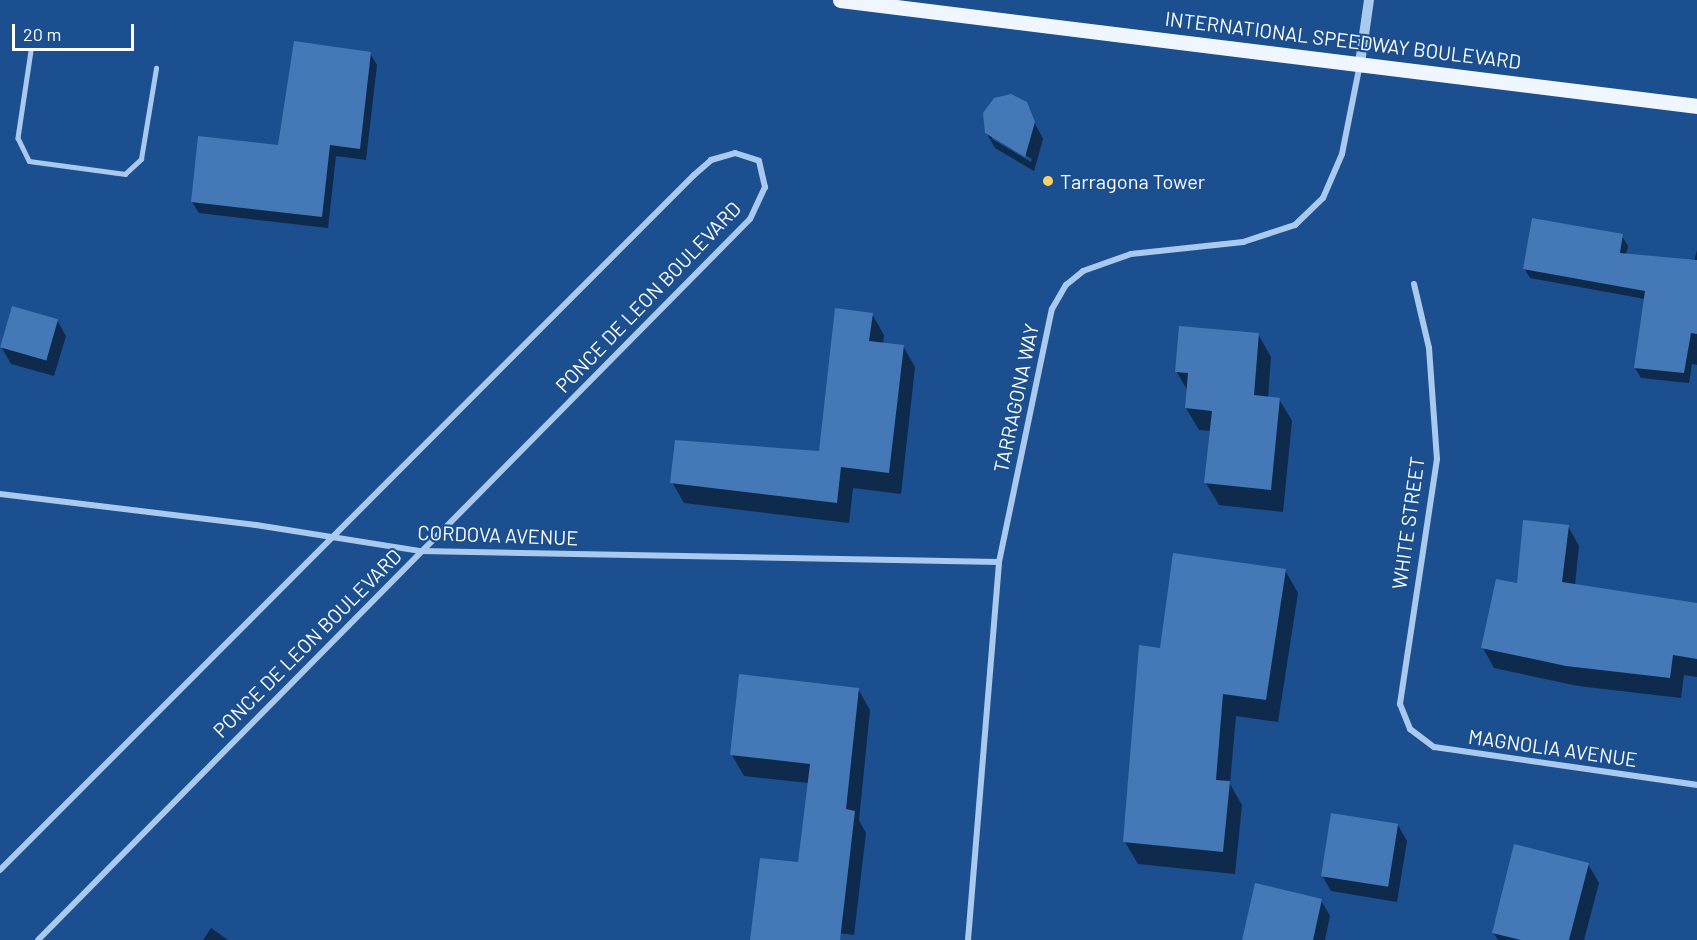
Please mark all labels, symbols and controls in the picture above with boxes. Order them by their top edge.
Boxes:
street label: INTERNATIONAL SPEEDWAY BOULEVARD [1164,6,1522,74]
scale bar [15,12,136,50]
text: 20 m [23,23,61,45]
place label: Tarragona Tower [1060,169,1205,193]
marker: Tarragona Tower [1041,174,1055,188]
street label: PONCE DE LEON BOULEVARD [550,197,746,397]
street label: TARRAGONA WAY [989,321,1043,475]
street label: WHITE STREET [1387,455,1429,591]
street label: CORDOVA AVENUE [417,520,579,550]
street label: PONCE DE LEON BOULEVARD [208,544,406,742]
street label: MAGNOLIA AVENUE [1467,724,1639,772]

